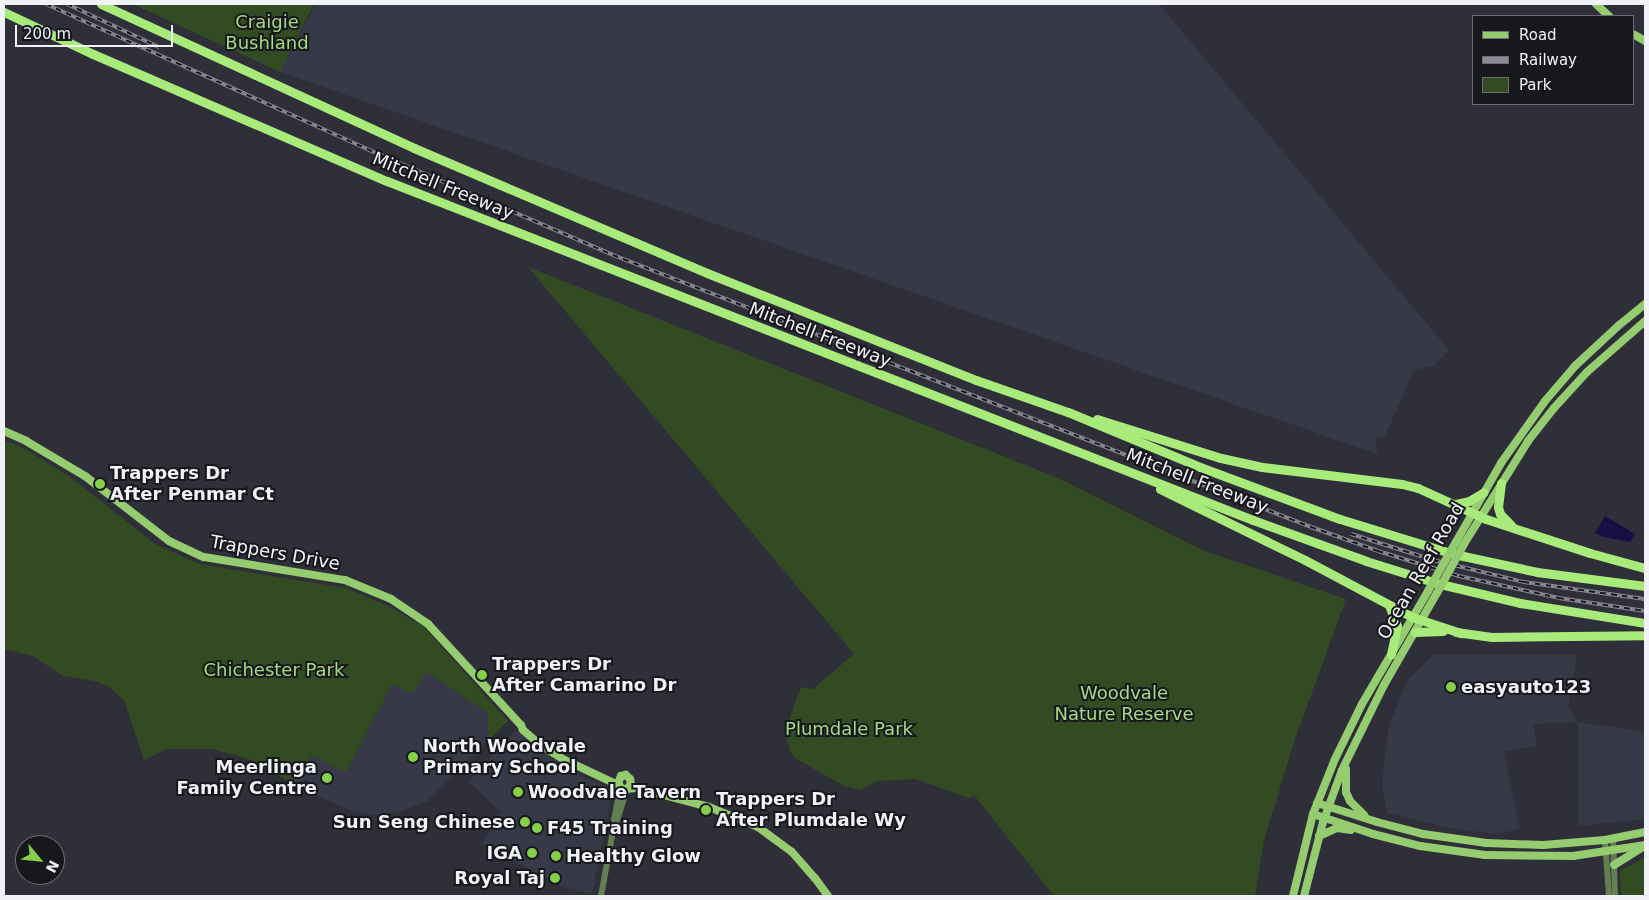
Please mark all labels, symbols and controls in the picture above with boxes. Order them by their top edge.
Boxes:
park label: Craigie Bushland [225,12,309,54]
scale bar [18,15,175,47]
legend [1472,15,1634,105]
text: 200 m [23,25,71,43]
text: Road [1519,26,1557,44]
text: Railway [1519,51,1577,69]
text: Park [1519,76,1551,94]
street label: Mitchell Freeway [369,148,517,224]
street label: Mitchell Freeway [746,298,894,372]
street label: Mitchell Freeway [1123,444,1271,518]
place label: Trappers Dr After Penmar Ct [110,463,274,506]
marker: Trappers Dr After Penmar Ct [94,478,106,490]
street label: Ocean Reef Road [1373,499,1469,643]
street label: Trappers Drive [209,531,341,575]
place label: Trappers Dr After Camarino Dr [492,654,676,696]
park label: Chichester Park [204,659,344,681]
marker: Trappers Dr After Camarino Dr [476,669,488,681]
place label: easyauto123 [1461,676,1591,698]
marker: easyauto123 [1445,681,1457,693]
park label: Woodvale Nature Reserve [1054,683,1194,726]
park label: Plumdale Park [785,718,913,740]
place label: North Woodvale Primary School [423,736,586,779]
marker: North Woodvale Primary School [407,751,419,763]
place label: Meerlinga Family Centre [177,757,317,800]
marker: Meerlinga Family Centre [321,772,333,784]
place label: Woodvale Tavern [528,781,701,803]
marker: Woodvale Tavern [512,786,524,798]
place label: Trappers Dr After Plumdale Wy [716,789,906,832]
marker: Trappers Dr After Plumdale Wy [700,804,712,816]
place label: Sun Seng Chinese [333,811,515,833]
marker: Sun Seng Chinese [519,816,531,828]
place label: F45 Training [547,817,673,839]
marker: F45 Training [531,822,543,834]
north arrow [15,835,65,885]
place label: IGA [487,842,522,864]
place label: Healthy Glow [566,845,701,867]
marker: IGA [526,847,538,859]
marker: Healthy Glow [550,850,562,862]
text: N [43,858,62,876]
place label: Royal Taj [454,867,545,889]
marker: Royal Taj [549,872,561,884]

